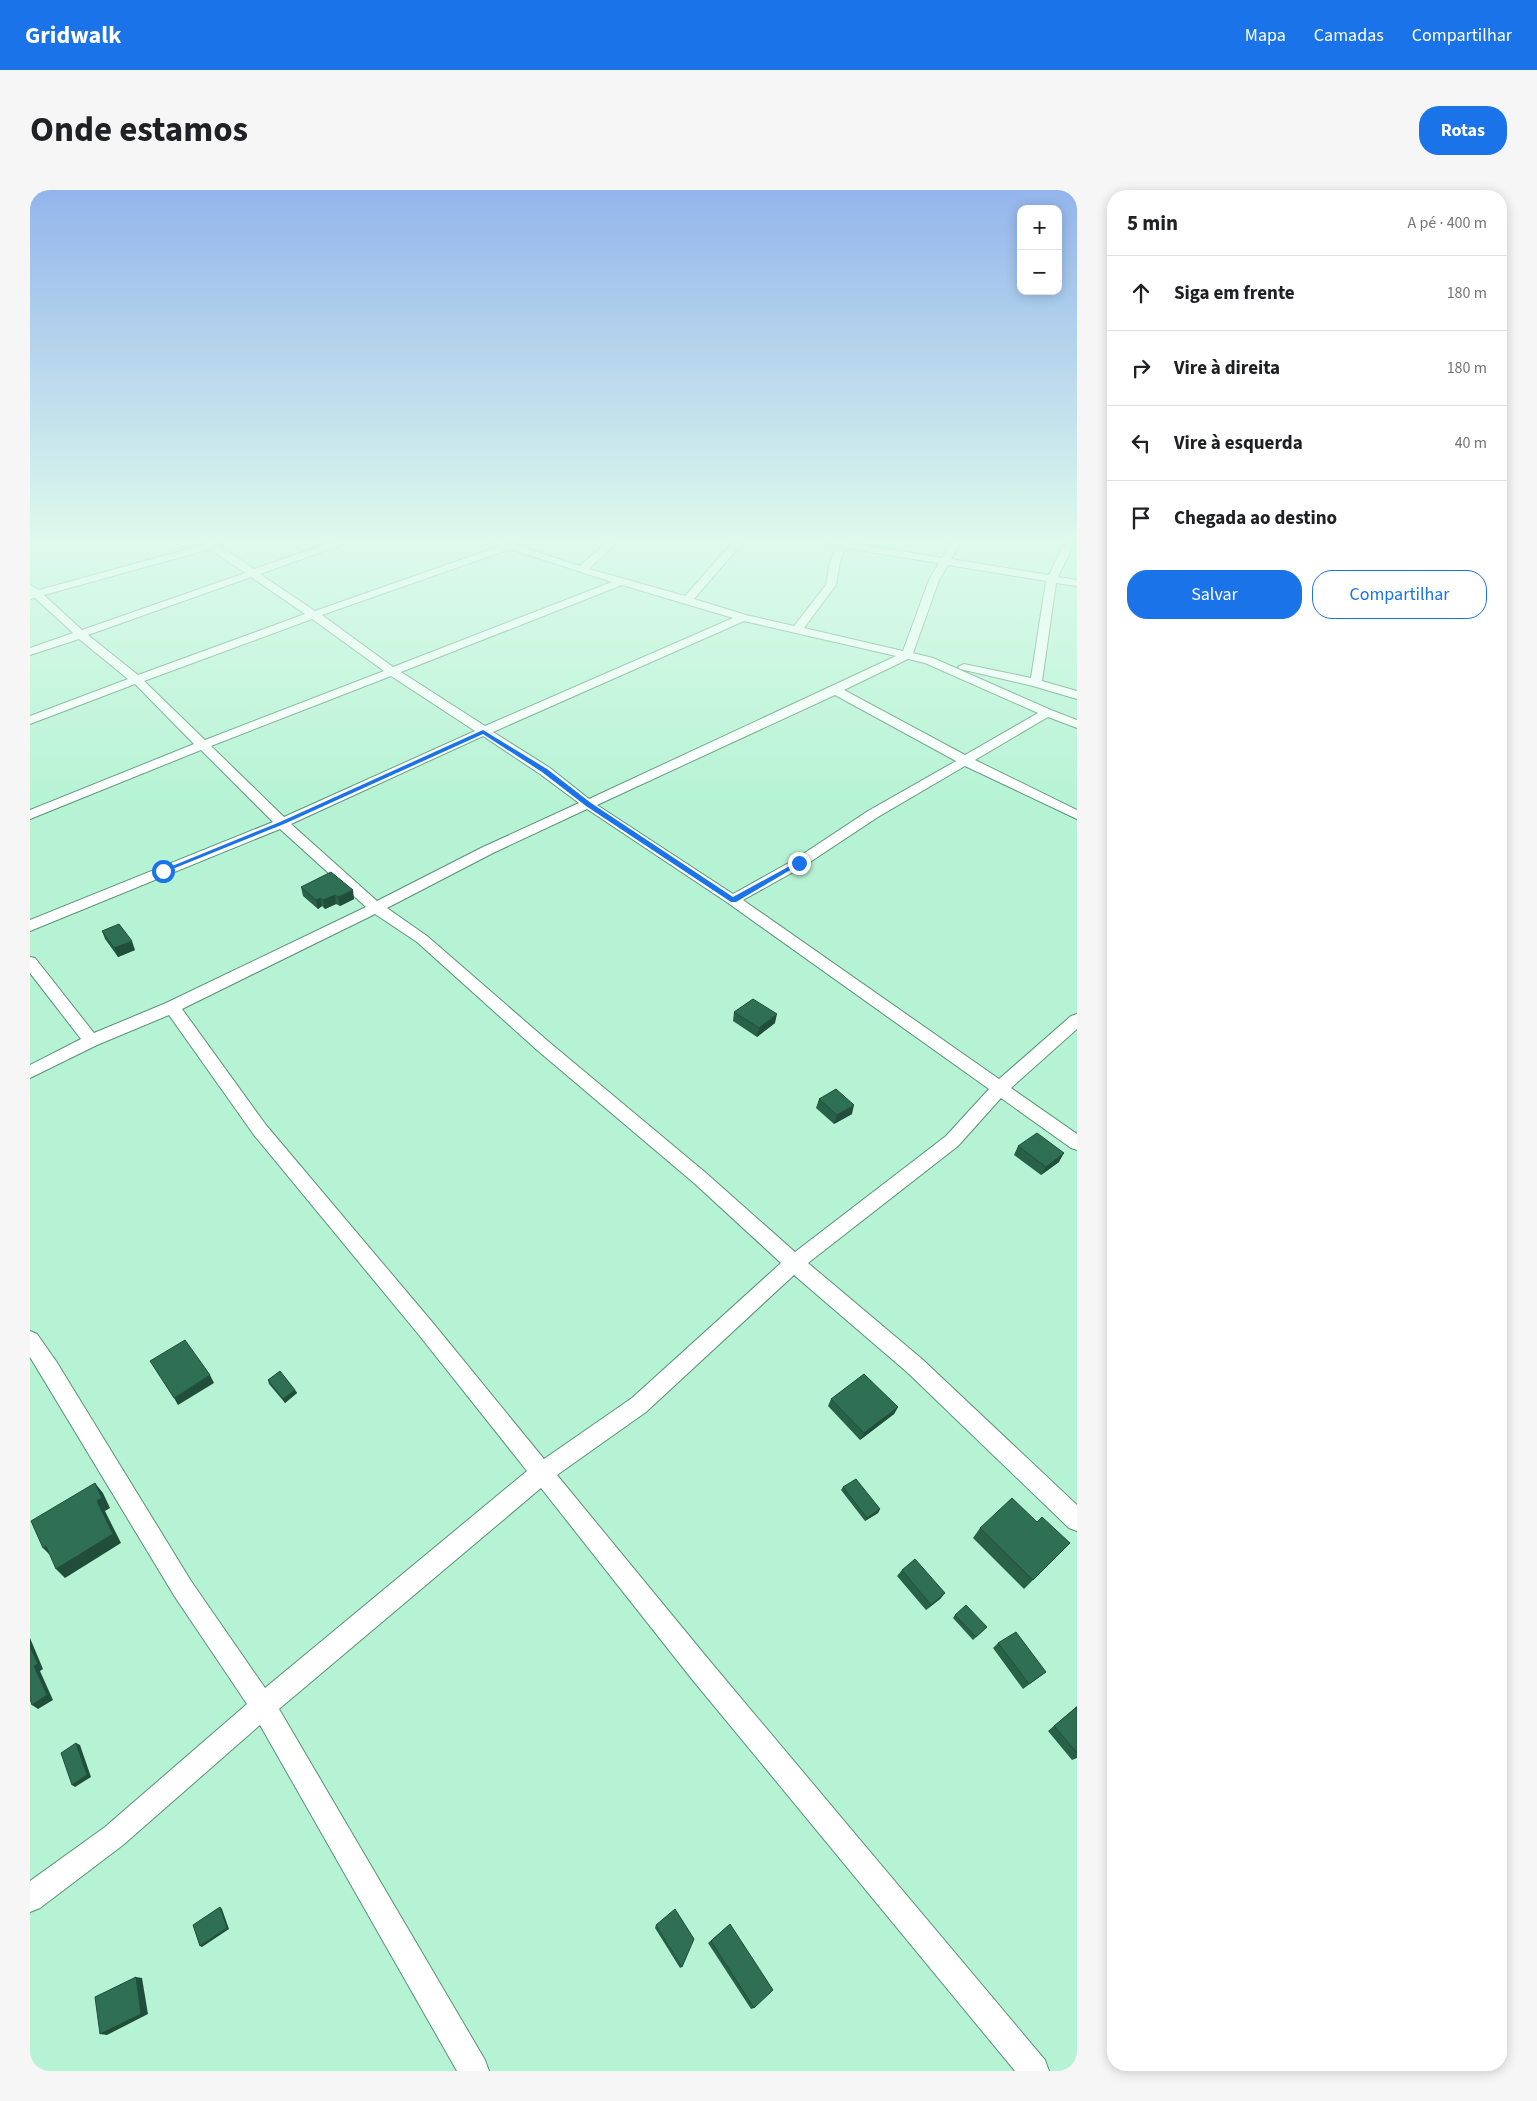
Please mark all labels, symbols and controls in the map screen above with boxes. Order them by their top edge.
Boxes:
text: Gridwalk [25,18,121,53]
text: Mapa [1245,23,1286,48]
text: Camadas [1314,23,1384,48]
text: Compartilhar [1412,23,1512,48]
text: Onde estamos [30,105,248,155]
button: Rotas [1419,106,1507,155]
map controls [1017,205,1062,295]
button: + [1017,205,1062,250]
text: 5 min [1127,208,1178,238]
text: A pé · 400 m [1408,212,1487,234]
button: − [1017,250,1062,295]
icon: ahead [1127,279,1155,307]
text: Siga em frente [1174,280,1295,307]
text: 180 m [1447,282,1487,304]
icon: right [1127,354,1155,382]
text: Vire à direita [1174,355,1280,382]
text: 180 m [1447,357,1487,379]
icon: left [1127,429,1155,457]
text: Vire à esquerda [1174,430,1303,457]
text: 40 m [1455,432,1487,454]
icon: arrive [1127,504,1155,532]
text: Chegada ao destino [1174,505,1337,532]
button: Salvar [1127,570,1302,619]
button: Compartilhar [1312,570,1487,619]
route end [788,852,811,875]
route start [152,860,175,883]

